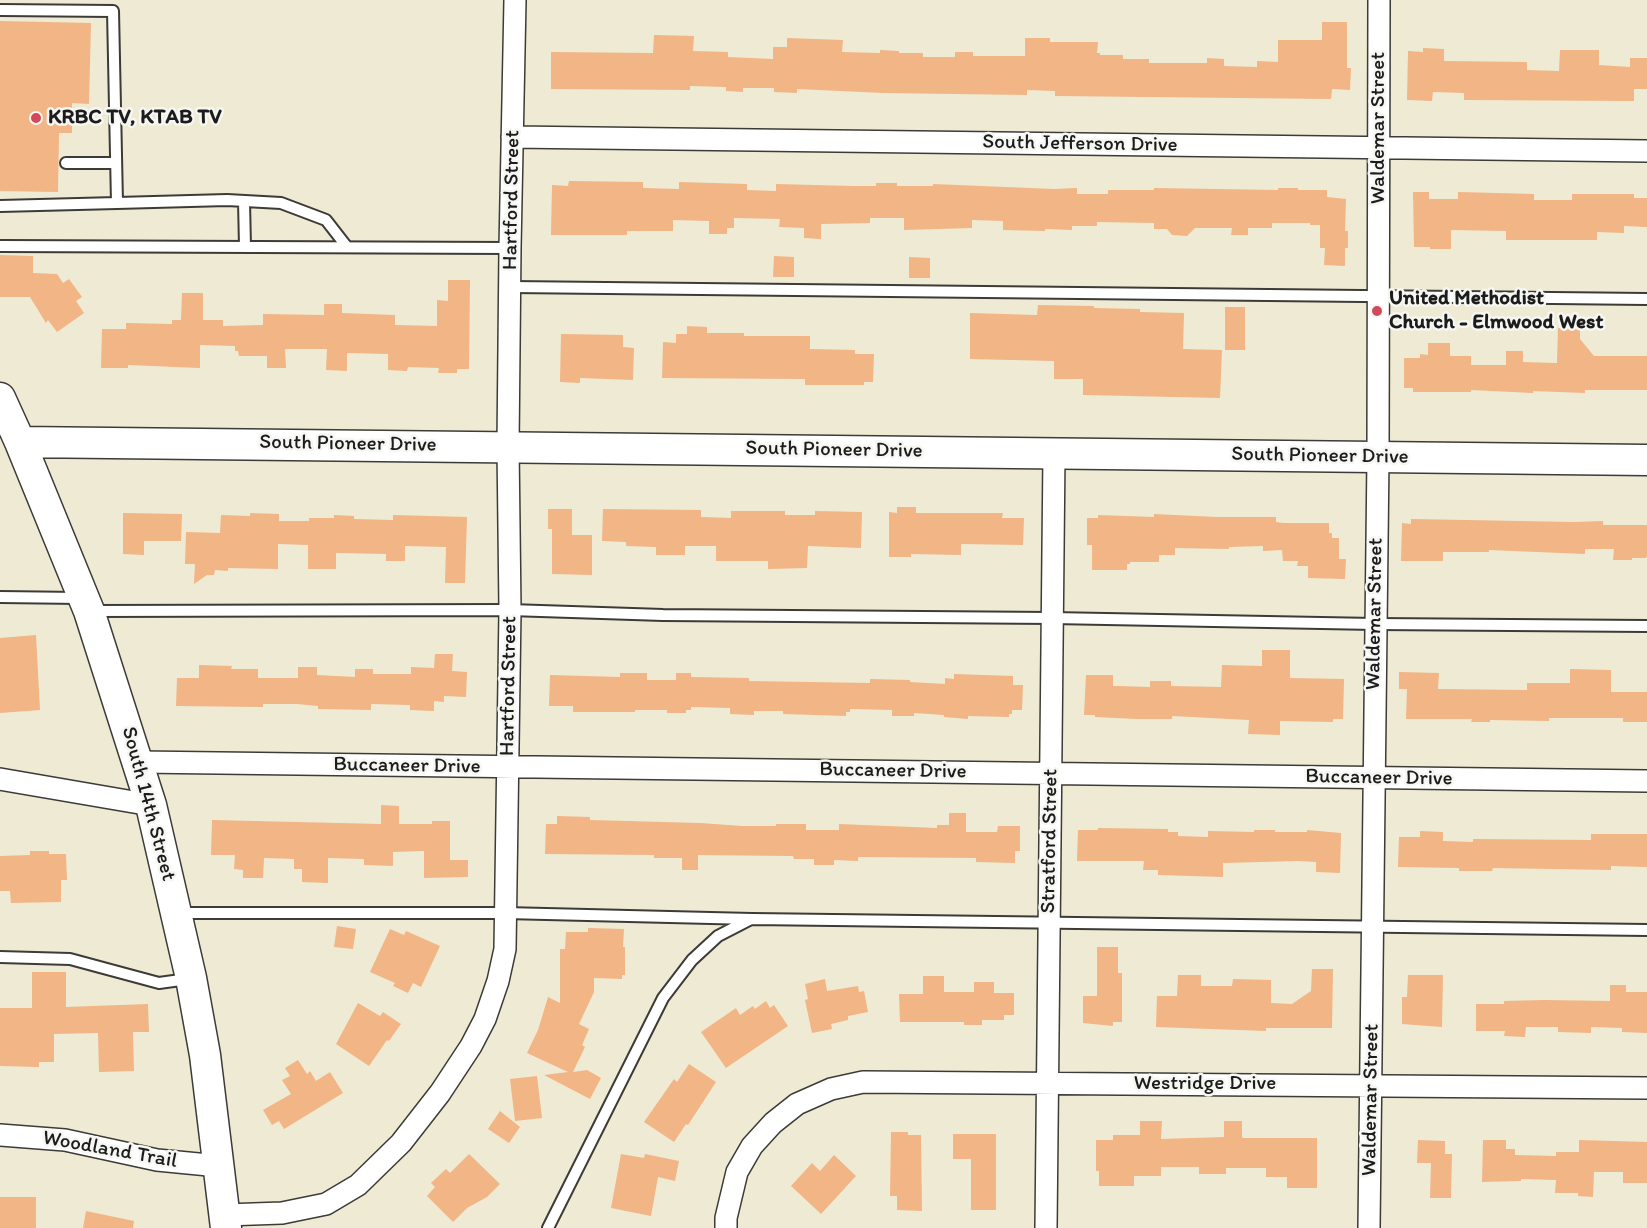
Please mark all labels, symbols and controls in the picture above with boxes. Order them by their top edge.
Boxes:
street label: Waldemar Street [1366,52,1392,204]
place label: KRBC TV, KTAB TV [48,105,222,131]
marker: KRBC TV, KTAB TV [29,111,43,125]
street label: Hartford Street [498,130,526,270]
street label: South Jefferson Drive [982,130,1178,158]
place label: United Methodist Church - Elmwood West [1389,286,1603,336]
marker: United Methodist Church - Elmwood West [1370,304,1384,318]
street label: South Pioneer Drive [259,430,437,458]
street label: South Pioneer Drive [745,436,923,464]
street label: South Pioneer Drive [1231,442,1409,470]
street label: Waldemar Street [1361,538,1389,690]
street label: Hartford Street [495,616,523,756]
street label: South 14th Street [115,724,181,884]
street label: Buccaneer Drive [333,752,481,780]
street label: Buccaneer Drive [819,757,967,785]
street label: Buccaneer Drive [1305,764,1453,792]
street label: Stratford Street [1036,768,1064,914]
street label: Waldemar Street [1357,1024,1385,1176]
street label: Westridge Drive [1134,1071,1276,1097]
street label: Woodland Trail [41,1126,179,1174]

